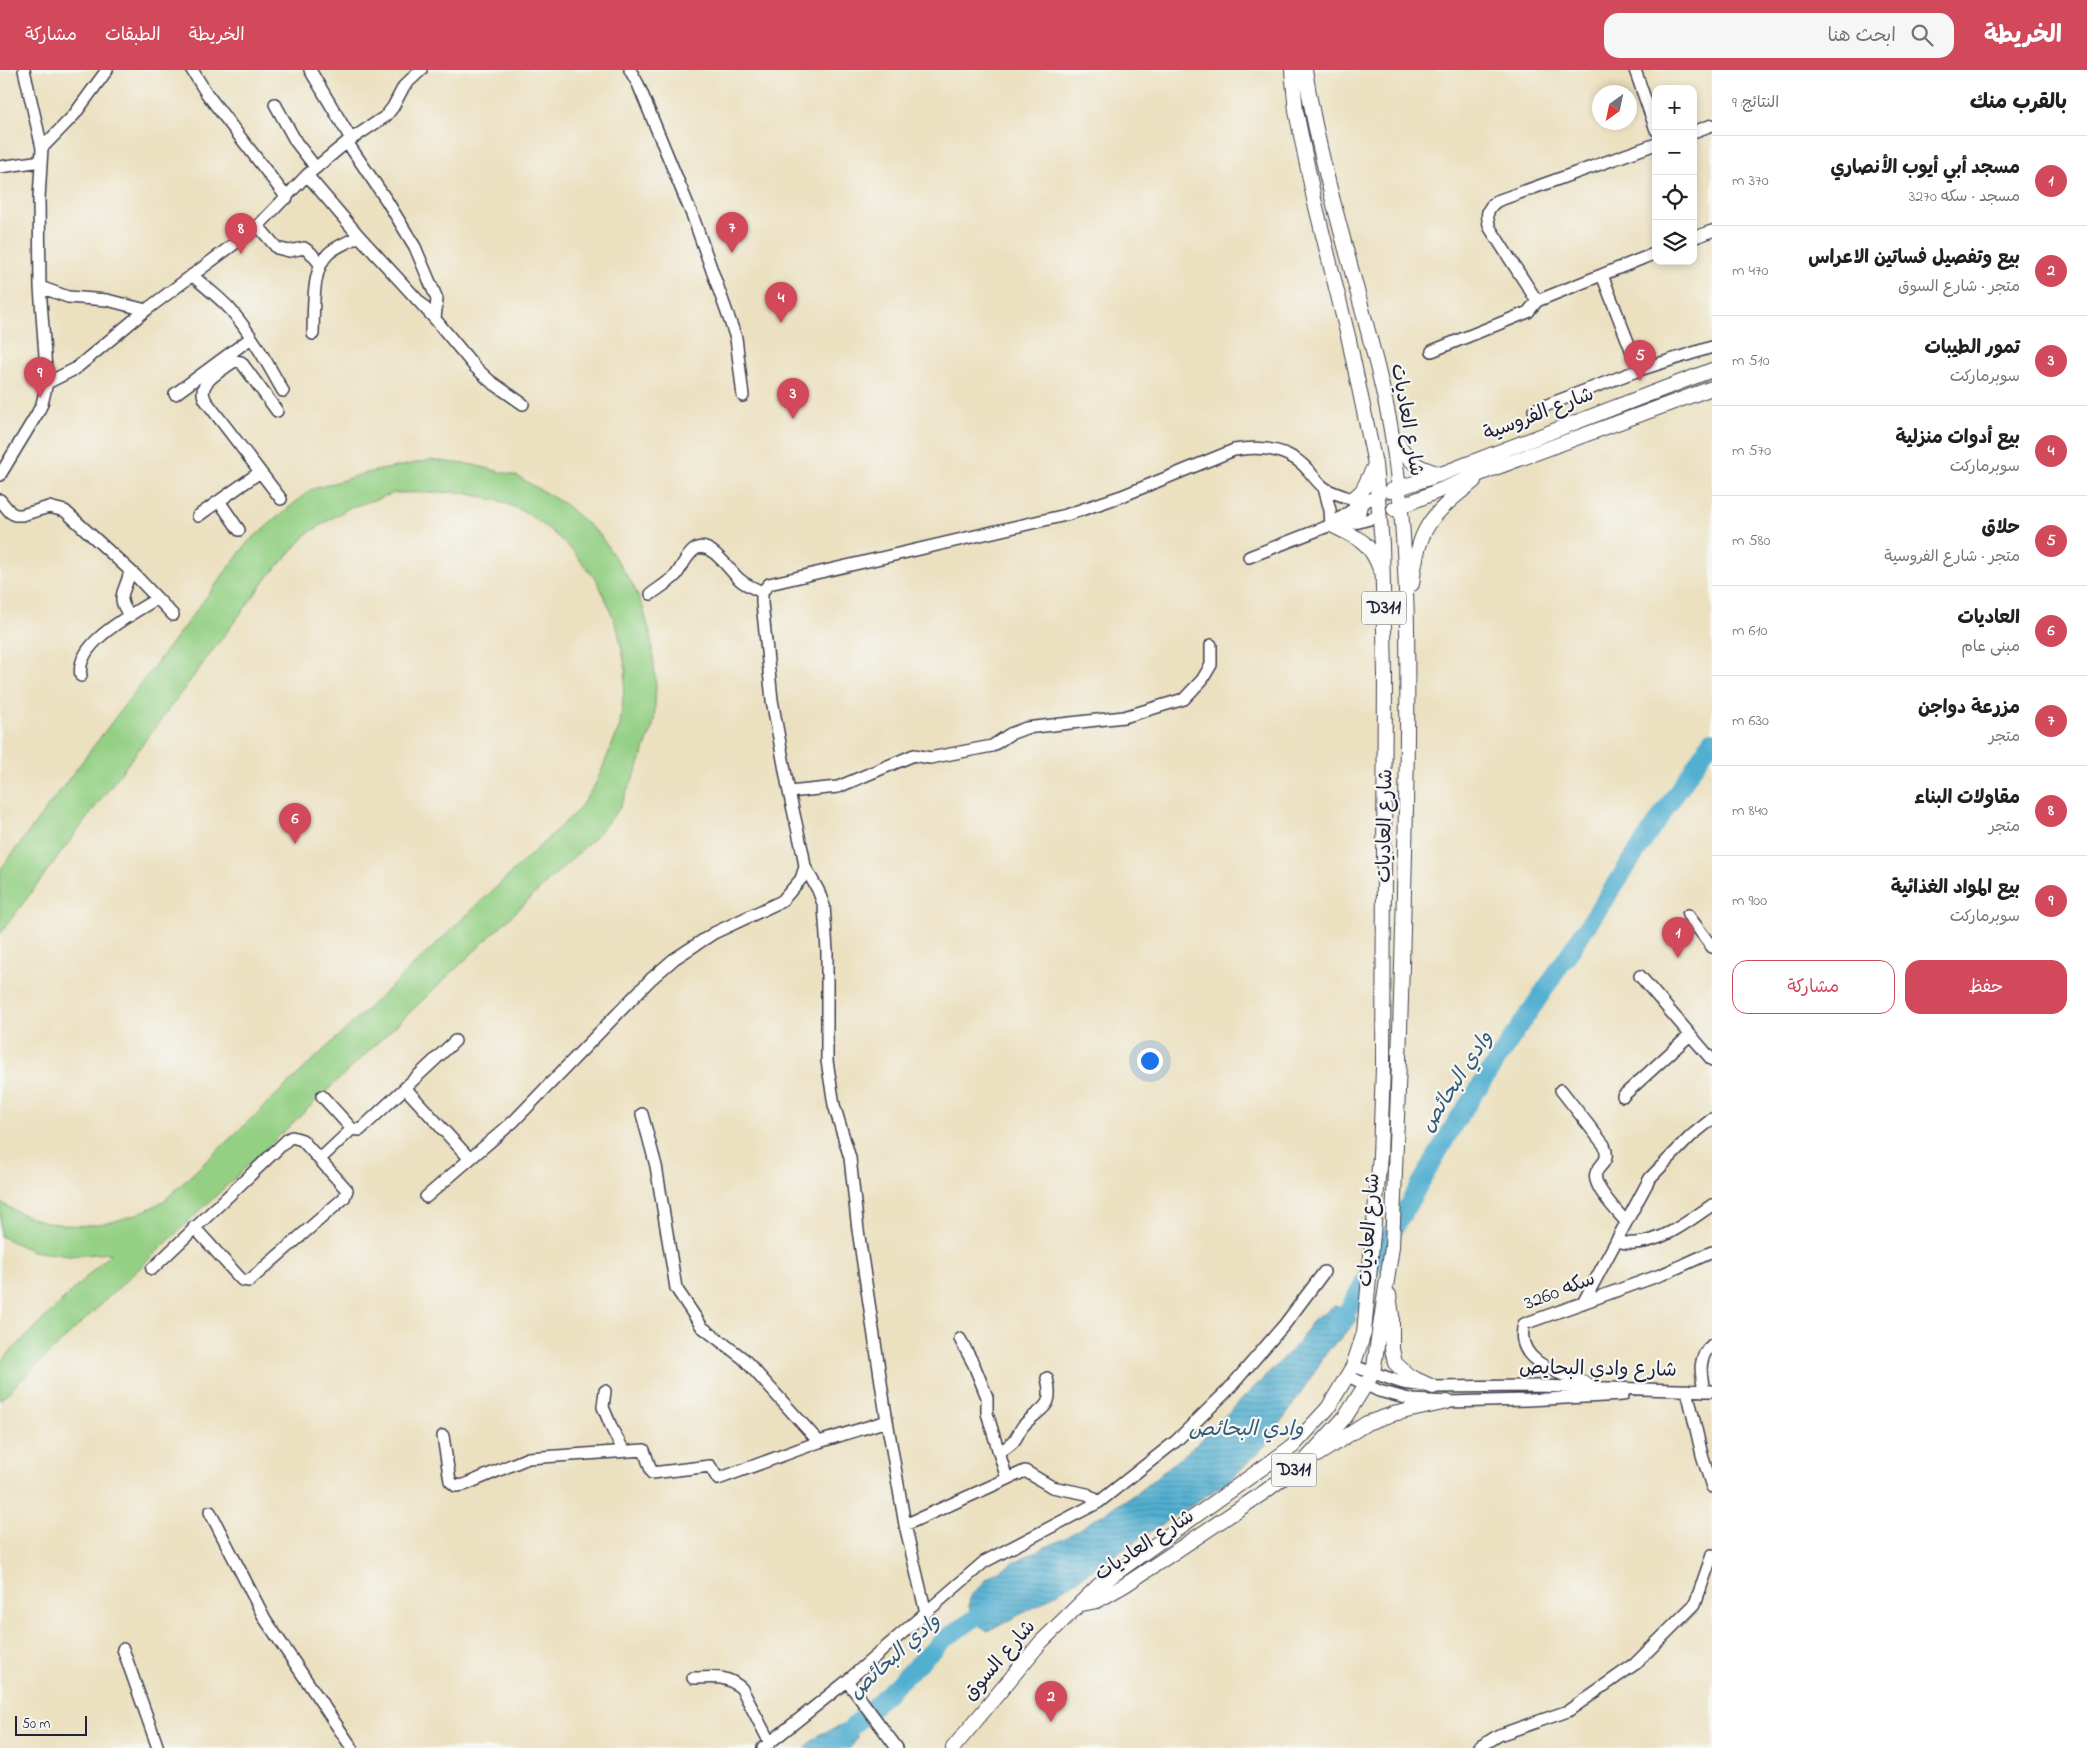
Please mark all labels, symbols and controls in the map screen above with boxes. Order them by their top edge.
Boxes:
search box [1604,13,1954,58]
text: الخريطة [1984,19,2062,54]
icon: search [1908,21,1936,49]
text: مشاركة [25,23,77,49]
text: الطبقات [105,23,161,49]
text: الخريطة [189,23,245,49]
text: ابحث هنا [1828,23,1896,50]
north arrow [1592,85,1637,130]
map controls [1652,85,1697,265]
button: + [1652,85,1697,130]
text: بالقرب منك [1970,88,2067,118]
text: النتائج: 9 [1732,91,1779,115]
button: − [1652,130,1697,175]
text: مسجد أبي أيوب الأنصاري [1831,155,2020,182]
text: 370 m [1732,169,1769,193]
text: 1 [2048,169,2054,193]
button: locate [1652,175,1697,220]
text: مسجد · سكه 3270 [1909,185,2020,209]
pin: 7 [716,212,748,253]
pin: 8 [225,213,257,254]
button: layers [1652,220,1697,265]
text: بيع وتفصيل فساتين الاعراس [1808,245,2020,272]
text: 470 m [1732,259,1769,283]
text: 2 [2047,259,2055,283]
text: متجر · شارع السوق [1898,275,2020,299]
pin: 4 [765,282,797,323]
text: تمور الطيبات [1925,335,2020,362]
pin: 5 [1624,340,1656,381]
text: 510 m [1732,349,1770,373]
text: 3 [2048,349,2054,373]
pin: 9 [24,357,56,398]
street label: شارع العاديات [1382,361,1430,479]
text: سوبرماركت [1950,365,2020,389]
pin: 3 [777,378,809,419]
street label: شارع الفروسية [1480,381,1598,449]
text: بيع أدوات منزلية [1895,425,2020,452]
text: 570 m [1732,439,1771,463]
text: 4 [2048,439,2054,463]
text: سوبرماركت [1950,455,2020,479]
text: حلاق [1982,515,2020,542]
text: 580 m [1732,529,1771,553]
text: 5 [2046,529,2056,553]
text: متجر · شارع الفروسية [1884,545,2020,569]
road number: D311 [1362,592,1406,624]
text: العاديات [1958,605,2020,632]
text: 610 m [1732,619,1767,643]
text: 6 [2047,619,2055,643]
text: مبنى عام [1961,635,2020,659]
text: مزرعة دواجن [1918,695,2020,722]
text: 630 m [1732,709,1769,733]
text: 7 [2048,709,2054,733]
text: متجر [1989,725,2020,749]
street label: شارع العاديات [1371,769,1401,883]
text: مقاولات البناء [1914,785,2020,812]
text: 840 m [1732,799,1768,823]
text: 8 [2048,799,2054,823]
pin: 6 [279,803,311,844]
text: متجر [1989,815,2020,839]
text: بيع المواد الغذائية [1891,875,2020,902]
text: 900 m [1732,889,1767,913]
text: 9 [2049,889,2053,913]
text: سوبرماركت [1950,905,2020,929]
pin: 1 [1662,917,1694,958]
button: مشاركة [1732,960,1895,1014]
button: حفظ [1905,960,2067,1014]
water label: وادي البحائص [1413,1025,1501,1138]
your location [1137,1048,1163,1074]
street label: شارع العاديات [1352,1172,1388,1288]
street label: سكه 3260 [1520,1265,1600,1319]
street label: شارع وادي البحايص [1519,1354,1677,1386]
water label: وادي البحائص [1189,1415,1304,1445]
road number: D311 [1272,1454,1316,1486]
street label: شارع العاديات [1089,1503,1201,1589]
water label: وادي البحائص [842,1607,948,1707]
street label: شارع السوق [957,1614,1043,1708]
pin: 2 [1035,1681,1067,1722]
scale bar [15,1713,88,1736]
text: 50 m [22,1714,50,1735]

